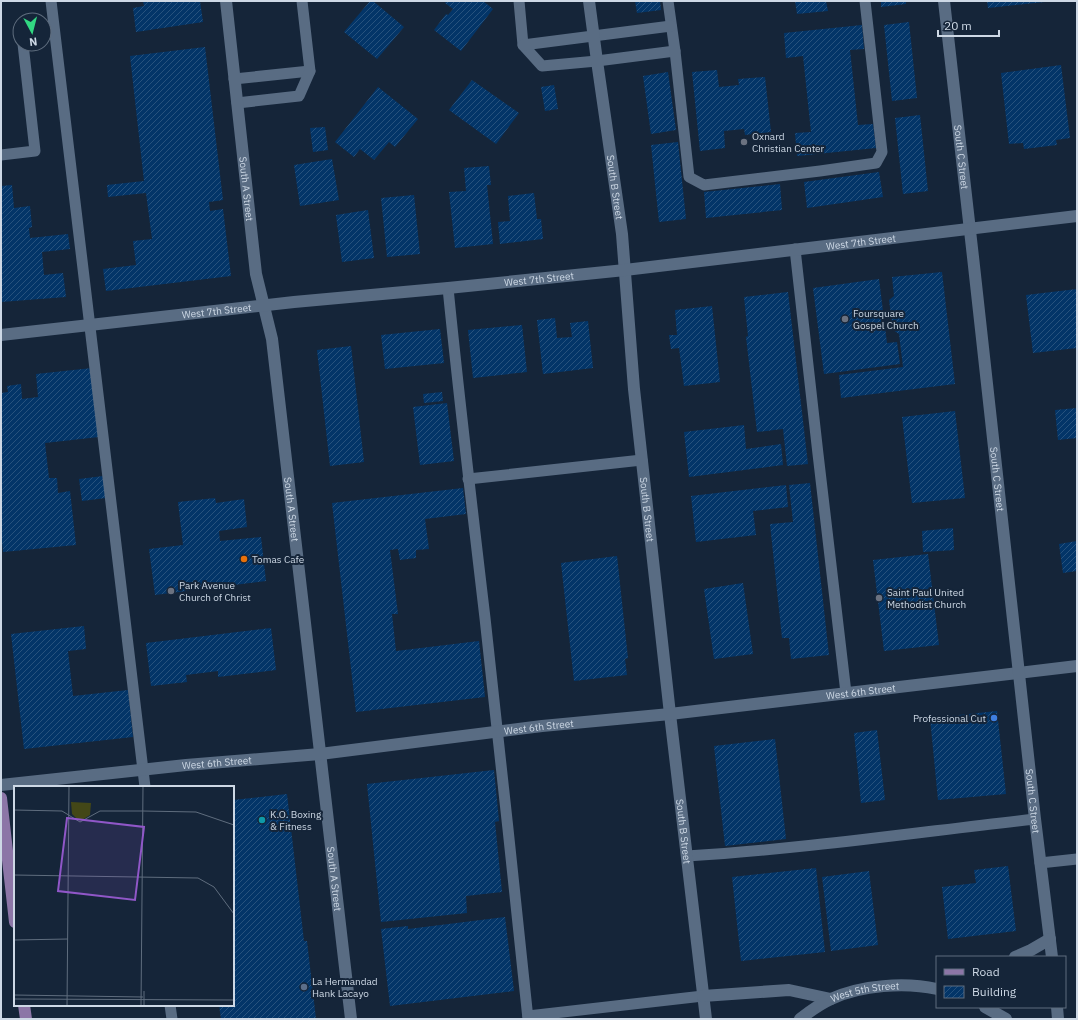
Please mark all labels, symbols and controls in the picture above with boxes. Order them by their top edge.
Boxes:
north arrow [12,12,52,52]
scale bar [938,12,999,38]
text: 20 m [944,18,972,33]
text: N [28,34,38,49]
street label: South C Street [952,124,972,190]
place label: Oxnard Christian Center [752,130,825,155]
marker: Oxnard Christian Center [739,137,749,147]
street label: South B Street [604,154,626,221]
street label: South A Street [237,156,257,222]
street label: West 7th Street [825,231,897,252]
street label: West 7th Street [504,269,575,289]
street label: West 7th Street [181,300,253,321]
place label: Foursquare Gospel Church [853,307,919,332]
marker: Foursquare Gospel Church [840,314,850,324]
street label: South C Street [987,446,1008,512]
street label: South A Street [282,476,302,543]
street label: South B Street [637,476,657,543]
place label: Tomas Cafe [252,553,305,566]
marker: Tomas Cafe [239,554,249,564]
place label: Park Avenue Church of Christ [179,579,251,604]
marker: Park Avenue Church of Christ [166,586,176,596]
place label: Saint Paul United Methodist Church [887,586,966,611]
marker: Saint Paul United Methodist Church [874,593,884,603]
street label: West 6th Street [825,681,897,702]
place label: Professional Cut [913,712,986,725]
marker: Professional Cut [989,713,999,723]
street label: West 6th Street [503,717,575,737]
street label: West 6th Street [181,753,253,772]
street label: South C Street [1023,768,1043,834]
inset map [14,786,234,1006]
street label: South B Street [674,798,694,865]
place label: K.O. Boxing & Fitness [270,808,322,833]
marker: K.O. Boxing & Fitness [257,815,267,825]
street label: South A Street [325,846,345,912]
legend [936,956,1066,1008]
text: Road [972,964,1000,979]
place label: La Hermandad Hank Lacayo [312,975,378,1000]
street label: West 5th Street [828,979,900,1005]
marker: La Hermandad Hank Lacayo [299,982,309,992]
text: Building [972,984,1017,999]

